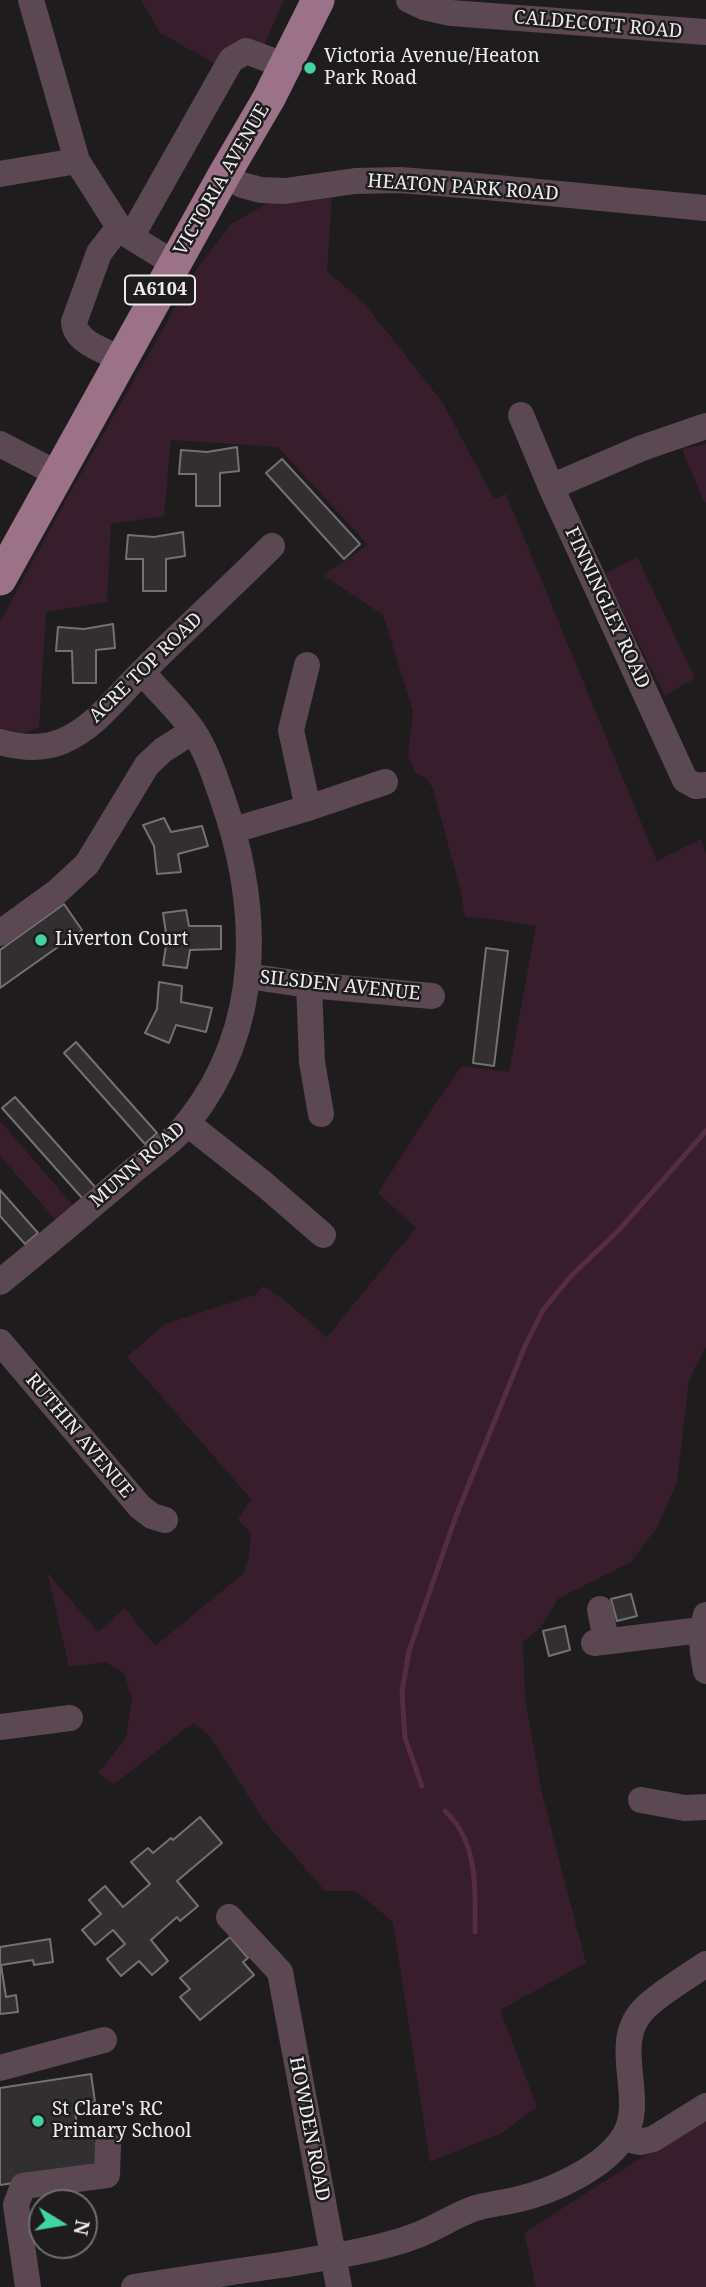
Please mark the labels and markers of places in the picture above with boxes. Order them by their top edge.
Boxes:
place label: Victoria Avenue/Heaton Park Road [324,46,540,90]
marker: Victoria Avenue/Heaton Park Road [302,60,318,76]
place label: Liverton Court [55,929,188,951]
marker: Liverton Court [33,932,49,948]
place label: St Clare's RC Primary School [52,2099,191,2143]
marker: St Clare's RC Primary School [30,2113,46,2129]

